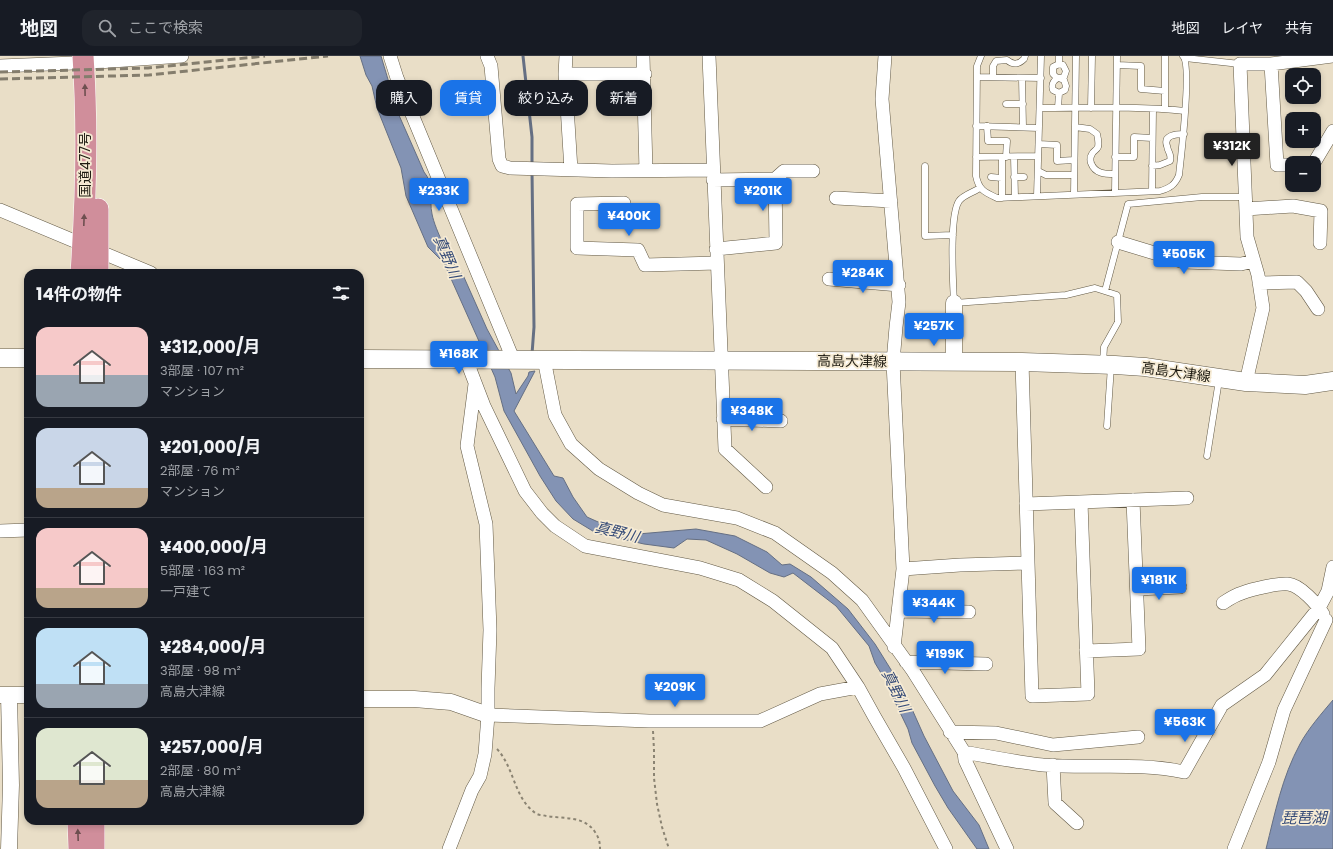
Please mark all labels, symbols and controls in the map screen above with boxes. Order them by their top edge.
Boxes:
search box [82,10,362,46]
text: 地図 [20,15,58,42]
icon: search [96,17,118,39]
text: ここで検索 [128,17,203,38]
text: 地図 [1171,18,1199,38]
text: レイヤ [1221,18,1263,38]
text: 共有 [1285,18,1313,38]
map controls [1285,68,1321,192]
button: locate [1285,68,1321,104]
chip: 購入 [376,80,432,116]
chip: 賃貸 [440,80,496,116]
chip: 絞り込み [504,80,588,116]
chip: 新着 [596,80,652,116]
one-way arrow [81,84,88,96]
button: + [1285,112,1321,148]
street label: 国道477号 [75,132,95,198]
pin: ¥312K [1204,133,1260,167]
text: ¥312K [1213,136,1251,155]
button: − [1285,156,1321,192]
pin: ¥233K [411,178,467,212]
pin: ¥201K [735,178,791,212]
text: ¥233K [419,181,459,200]
text: ¥201K [744,181,782,200]
pin: ¥400K [601,203,657,237]
text: ¥400K [607,206,651,225]
one-way arrow [81,214,88,226]
water label: 真野川 [429,232,467,283]
pin: ¥505K [1156,241,1212,275]
text: ¥505K [1162,244,1206,263]
pin: ¥284K [835,260,891,294]
text: ¥284K [842,263,884,282]
text: 14件の物件 [36,282,122,306]
icon: filters [330,282,352,304]
pin: ¥257K [906,313,962,347]
text: ¥257K [914,316,954,335]
text: ¥312,000/月 [160,335,261,359]
pin: ¥168K [431,341,487,375]
icon: home [68,343,116,391]
text: ¥168K [439,344,479,363]
street label: 高島大津線 [817,350,887,372]
street label: 高島大津線 [1140,357,1212,387]
text: 3部屋 · 107 m² [160,361,244,380]
text: マンション [160,382,225,401]
pin: ¥348K [724,398,780,432]
text: ¥348K [731,401,773,420]
text: ¥201,000/月 [160,435,261,459]
icon: home [68,444,116,492]
text: 2部屋 · 76 m² [160,461,240,480]
text: マンション [160,482,225,501]
water label: 真野川 [593,516,643,548]
text: ¥400,000/月 [160,535,268,559]
icon: home [68,544,116,592]
text: 5部屋 · 163 m² [160,561,245,580]
pin: ¥181K [1131,567,1187,601]
text: ¥181K [1141,570,1177,589]
text: 一戸建て [160,582,212,601]
pin: ¥344K [906,590,962,624]
text: ¥344K [912,593,956,612]
text: ¥284,000/月 [160,635,266,659]
pin: ¥199K [917,641,973,675]
icon: home [68,644,116,692]
text: ¥199K [926,644,964,663]
text: 3部屋 · 98 m² [160,661,241,680]
water label: 真野川 [877,666,917,717]
pin: ¥209K [647,674,703,708]
text: ¥209K [654,677,696,696]
text: 高島大津線 [160,682,225,701]
pin: ¥563K [1157,709,1213,743]
text: ¥563K [1164,712,1206,731]
text: ¥257,000/月 [160,735,264,759]
icon: home [68,744,116,792]
text: 2部屋 · 80 m² [160,761,241,780]
text: 高島大津線 [160,782,225,801]
water label: 琵琶湖 [1281,807,1328,828]
one-way arrow [75,828,81,841]

